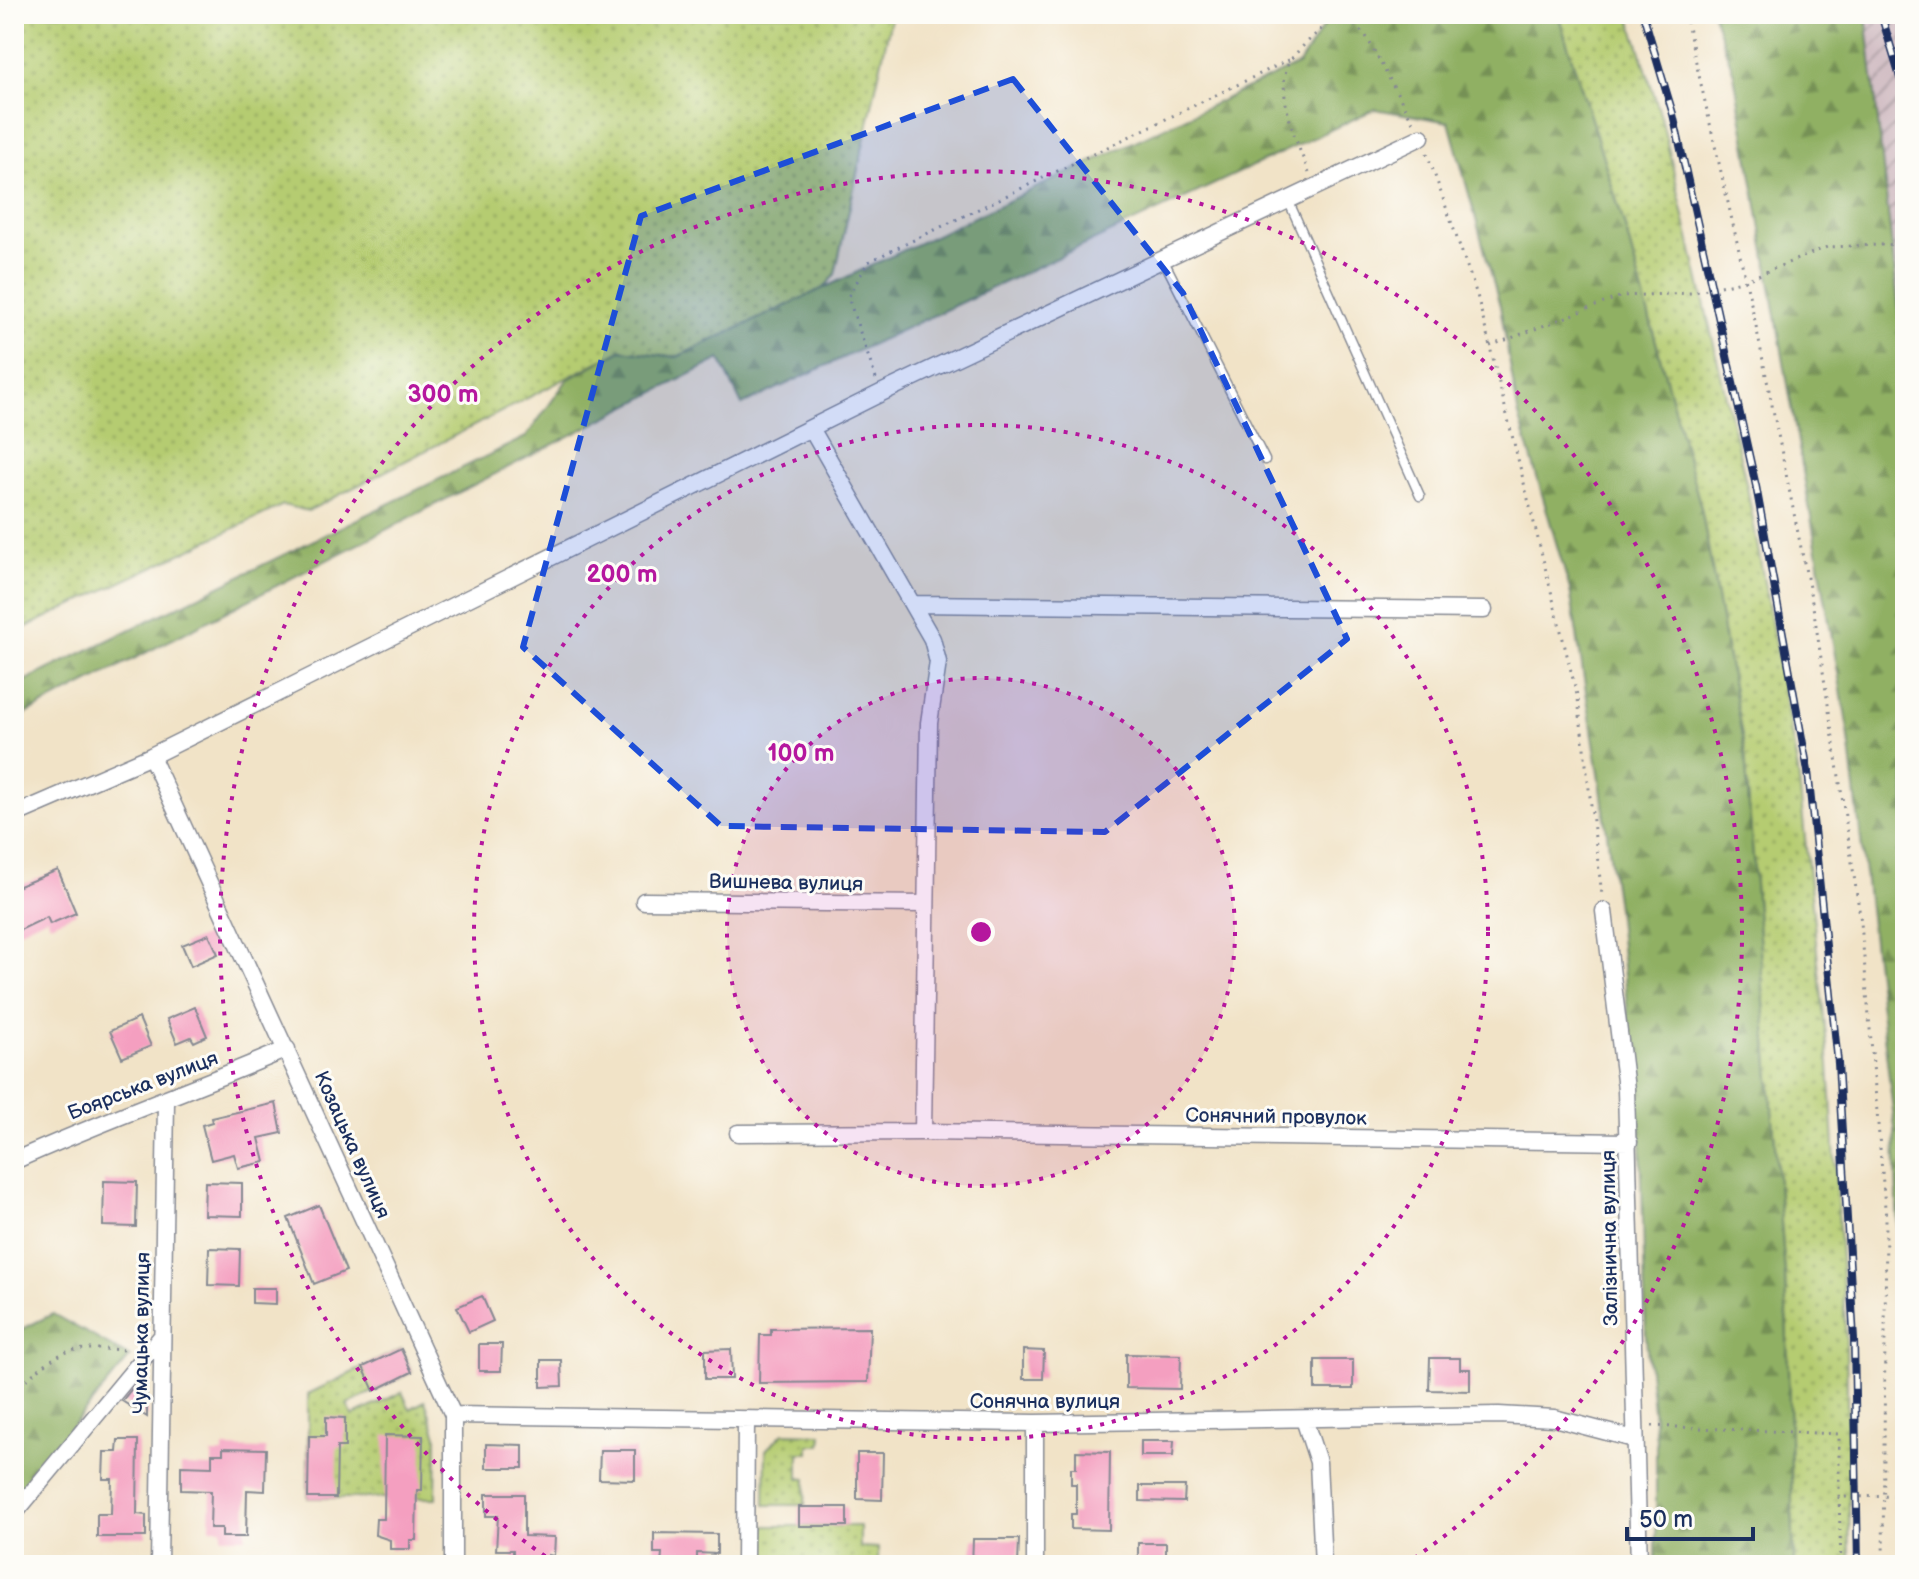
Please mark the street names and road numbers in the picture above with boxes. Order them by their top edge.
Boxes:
street label: Вишнева вулиця [709,870,863,896]
street label: Боярська вулиця [64,1046,222,1126]
street label: Козацька вулиця [309,1068,395,1222]
street label: Сонячний провулок [1185,1103,1367,1131]
street label: Залізнична вулиця [1596,1150,1624,1326]
street label: Чумацька вулиця [129,1252,155,1414]
street label: Сонячна вулиця [970,1390,1120,1414]

